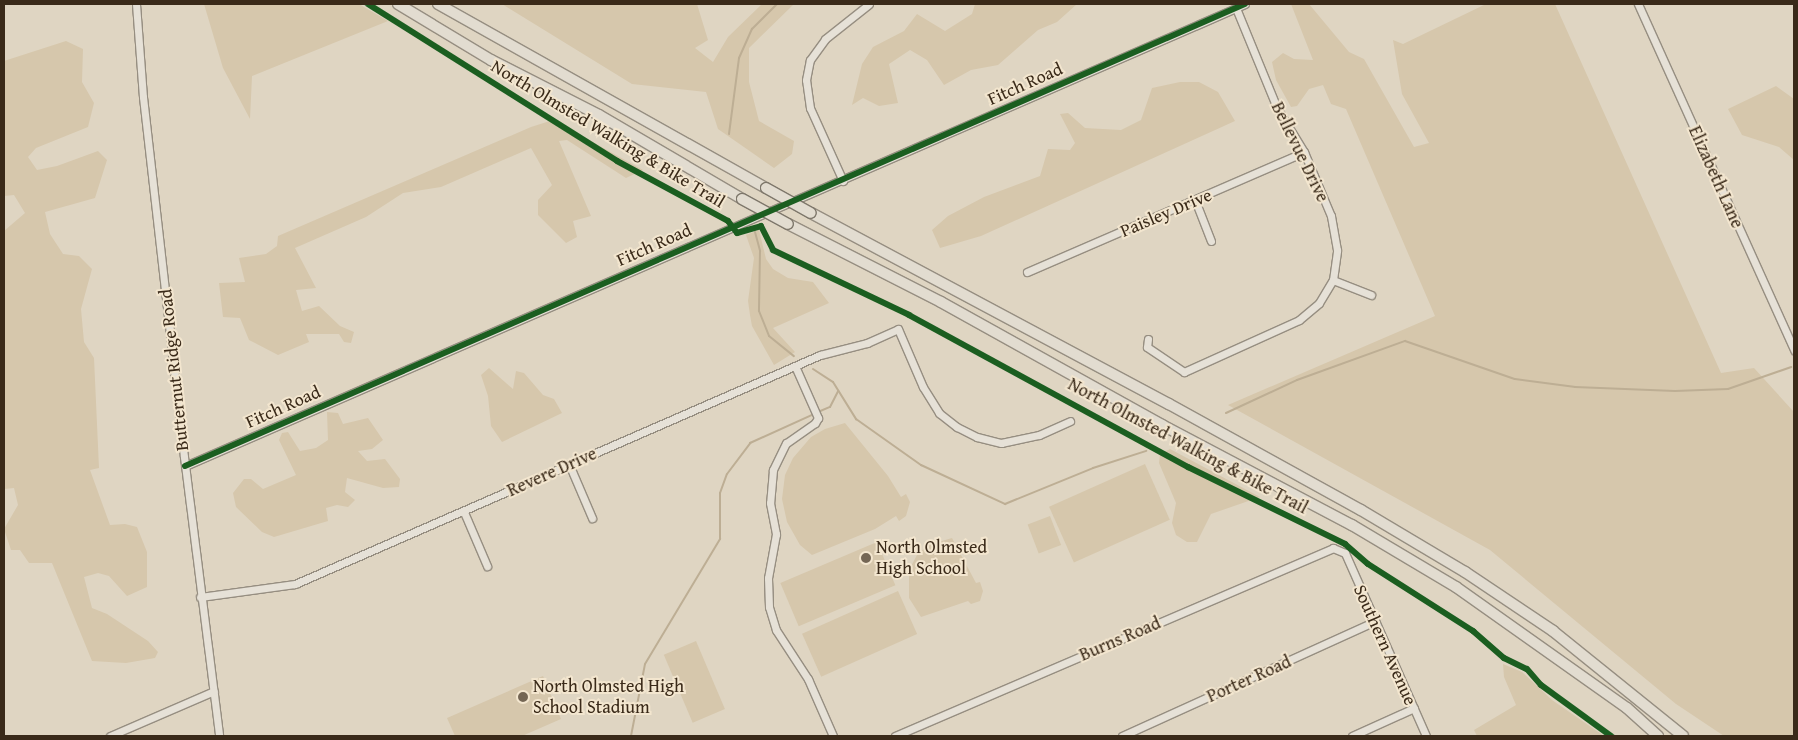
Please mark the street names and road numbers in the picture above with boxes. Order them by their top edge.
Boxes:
street label: North Olmsted Walking & Bike Trail [487,55,729,213]
street label: Fitch Road [984,58,1066,110]
street label: Bellevue Drive [1266,98,1334,206]
street label: Elizabeth Lane [1684,123,1748,231]
street label: Paisley Drive [1117,184,1215,242]
street label: Fitch Road [613,219,695,271]
street label: Butternut Ridge Road [155,288,193,452]
street label: North Olmsted Walking & Bike Trail [1064,373,1312,519]
street label: Fitch Road [242,381,324,433]
street label: Revere Drive [504,443,600,501]
street label: Southern Avenue [1349,581,1421,709]
street label: Burns Road [1076,612,1164,666]
street label: Porter Road [1203,651,1295,707]

